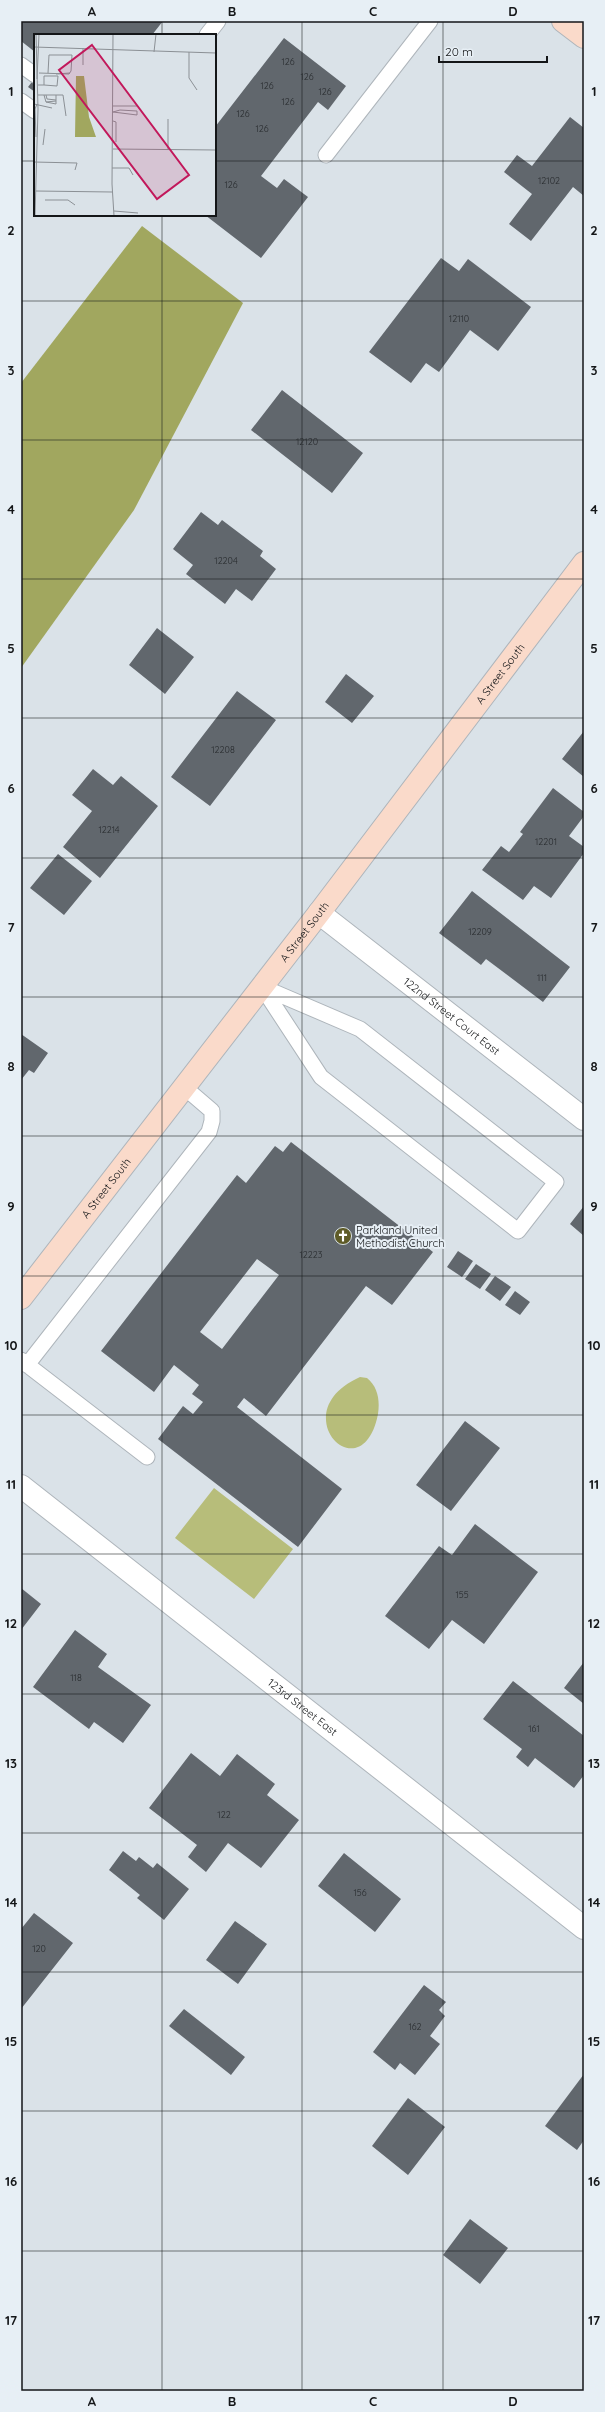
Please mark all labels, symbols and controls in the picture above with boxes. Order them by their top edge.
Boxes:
text: A [88,3,97,19]
text: B [228,3,236,19]
text: C [369,3,377,19]
text: D [508,3,518,19]
inset map [34,34,216,216]
scale bar [439,38,547,64]
text: 20 m [445,44,473,59]
house number: 126 [281,56,295,67]
house number: 126 [300,71,314,82]
house number: 126 [260,80,274,91]
text: 1 [8,83,14,99]
text: 1 [591,83,597,99]
house number: 126 [318,86,332,97]
house number: 126 [281,96,295,107]
house number: 126 [236,108,250,119]
house number: 126 [255,123,269,134]
house number: 12102 [538,175,560,186]
house number: 126 [224,179,238,190]
text: 2 [7,222,15,238]
text: 2 [590,222,598,238]
house number: 12110 [449,313,469,324]
text: 3 [8,362,15,378]
text: 3 [591,362,598,378]
house number: 12120 [296,436,318,447]
text: 4 [7,501,15,517]
text: 4 [590,501,598,517]
house number: 12204 [214,555,238,566]
text: 5 [7,640,15,656]
text: 5 [590,640,598,656]
street label: A Street South [473,641,528,707]
house number: 12208 [211,744,235,755]
text: 6 [7,780,15,796]
text: 6 [590,780,598,796]
house number: 12214 [98,824,120,835]
house number: 12201 [535,836,557,847]
street label: A Street South [277,899,332,965]
text: 7 [7,919,15,935]
text: 7 [590,919,598,935]
house number: 12209 [468,926,492,937]
house number: 111 [537,972,547,983]
street label: 122nd Street Court East [401,974,503,1058]
text: 8 [7,1058,15,1074]
text: 8 [590,1058,598,1074]
street label: A Street South [78,1155,134,1221]
text: 9 [7,1198,15,1214]
text: 9 [590,1198,598,1214]
place label: Parkland United Methodist Church [356,1223,444,1250]
church icon: Parkland United Methodist Church [333,1226,353,1246]
house number: 12223 [299,1249,323,1260]
text: 10 [4,1337,18,1353]
text: 10 [587,1337,601,1353]
text: 11 [6,1476,16,1492]
text: 11 [589,1476,599,1492]
house number: 155 [455,1589,469,1600]
text: 12 [5,1615,17,1631]
text: 12 [588,1615,600,1631]
house number: 118 [70,1672,82,1683]
street label: 123rd Street East [265,1675,340,1739]
house number: 161 [528,1723,540,1734]
text: 13 [5,1755,17,1771]
text: 13 [588,1755,600,1771]
house number: 122 [217,1809,231,1820]
house number: 156 [353,1887,367,1898]
text: 14 [5,1894,18,1910]
text: 14 [588,1894,601,1910]
house number: 120 [32,1943,46,1954]
house number: 162 [408,2021,422,2032]
text: 15 [5,2033,17,2049]
text: 15 [588,2033,600,2049]
text: 16 [5,2173,17,2189]
text: 16 [588,2173,600,2189]
text: 17 [5,2312,17,2328]
text: 17 [588,2312,600,2328]
text: A [88,2393,97,2409]
text: B [228,2393,236,2409]
text: C [369,2393,377,2409]
text: D [508,2393,518,2409]

